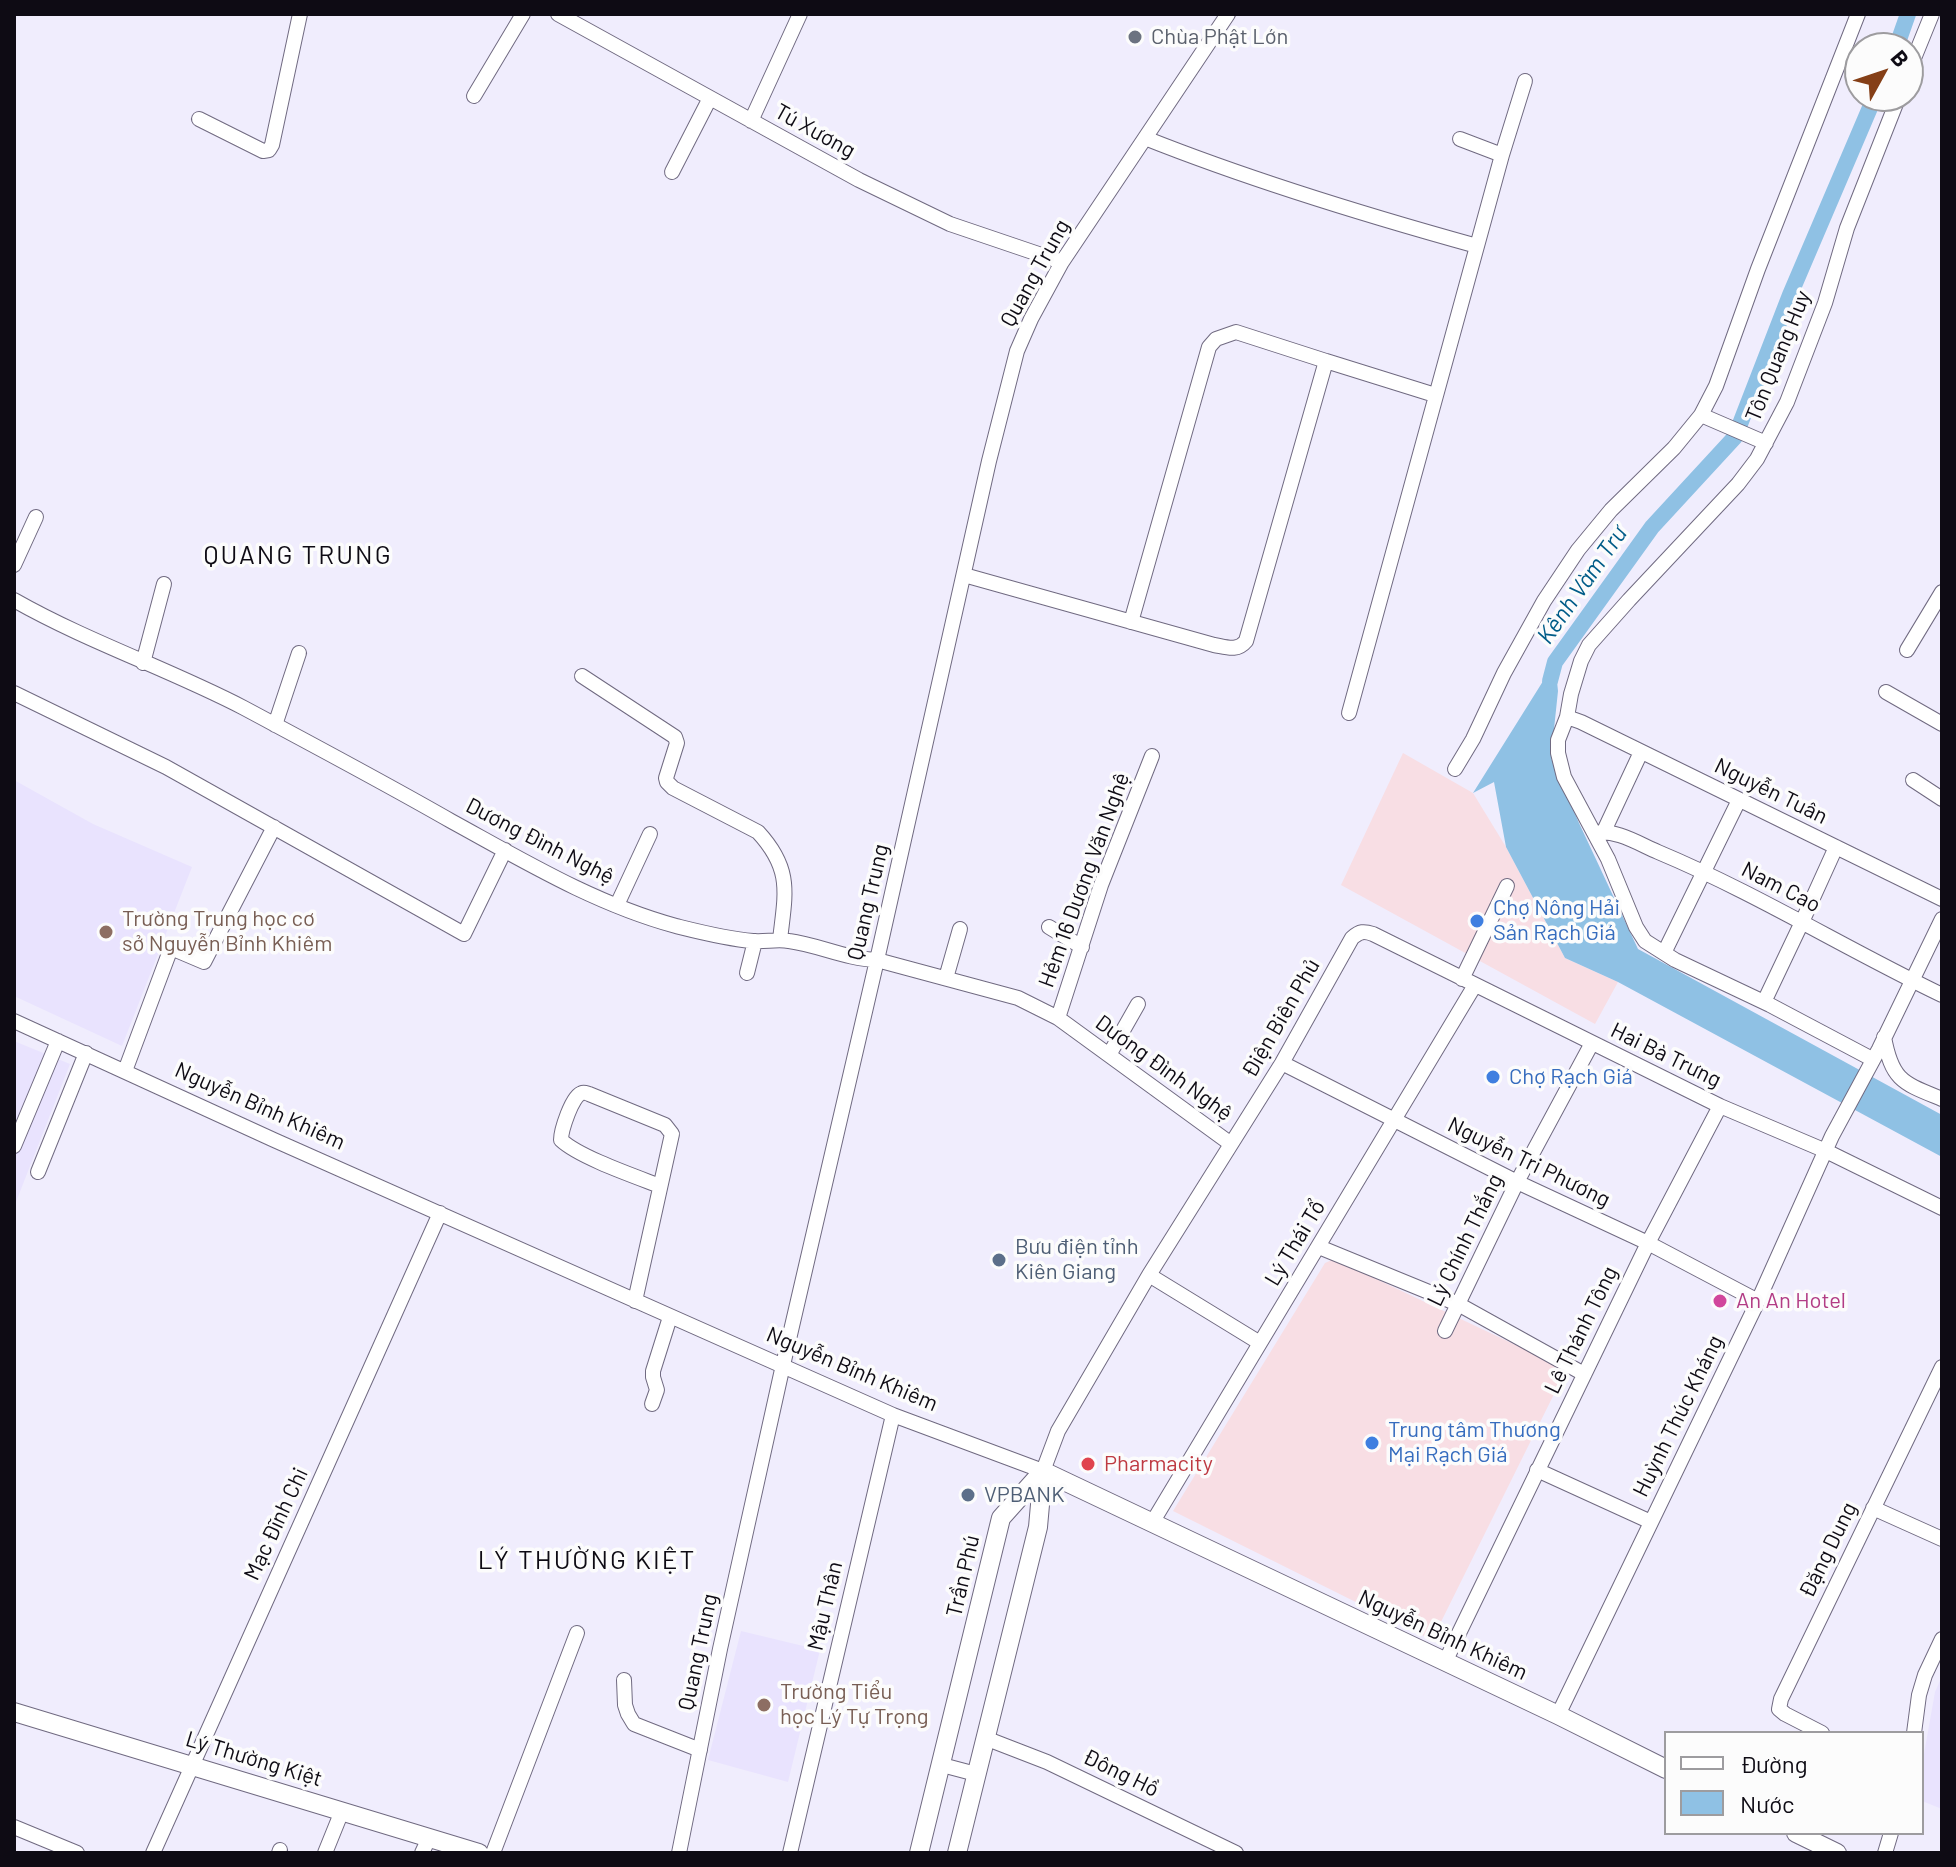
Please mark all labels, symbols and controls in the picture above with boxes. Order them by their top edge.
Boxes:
place label: Chùa Phật Lớn [1151,24,1288,50]
marker: Chùa Phật Lớn [1126,28,1144,46]
north arrow [1844,32,1924,112]
text: B [1887,44,1915,71]
street label: Tú Xương [770,98,860,164]
street label: Quang Trung [995,215,1075,331]
street label: Tôn Quang Huy [1740,287,1816,425]
water label: Kênh Vàm Trư [1531,521,1633,649]
district label: QUANG TRUNG [203,539,393,571]
street label: Nguyễn Tuân [1710,752,1832,830]
street label: Hẻm 16 Dương Văn Nghệ [1033,769,1135,991]
street label: Dương Đình Nghệ [461,792,619,890]
street label: Quang Trung [842,841,894,963]
street label: Nam Cao [1737,856,1825,918]
place label: Chợ Nông Hải Sản Rạch Giá [1493,895,1620,946]
place label: Trường Trung học cơ sở Nguyễn Bỉnh Khiêm [122,906,332,958]
marker: Chợ Nông Hải Sản Rạch Giá [1468,912,1486,930]
marker: Trường Trung học cơ sở Nguyễn Bỉnh Khiêm [97,923,115,941]
street label: Điện Biên Phủ [1236,954,1326,1082]
street label: Dương Đình Nghệ [1090,1009,1238,1127]
street label: Hai Bà Trưng [1606,1017,1726,1093]
street label: Nguyễn Bỉnh Khiêm [171,1057,349,1155]
place label: Chợ Rạch Giá [1509,1064,1633,1090]
marker: Chợ Rạch Giá [1484,1068,1502,1086]
street label: Nguyễn Tri Phương [1443,1111,1615,1213]
street label: Lý Chính Thắng [1422,1170,1508,1310]
street label: Lý Thái Tổ [1259,1195,1331,1291]
place label: Bưu điện tỉnh Kiên Giang [1015,1234,1139,1286]
marker: Bưu điện tỉnh Kiên Giang [990,1251,1008,1269]
street label: Lê Thánh Tông [1539,1262,1623,1398]
place label: An An Hotel [1736,1288,1846,1314]
marker: An An Hotel [1711,1292,1729,1310]
street label: Nguyễn Bỉnh Khiêm [762,1321,942,1417]
street label: Huỳnh Thúc Kháng [1627,1331,1729,1501]
place label: Trung tâm Thương Mại Rạch Giá [1388,1417,1561,1468]
marker: Trung tâm Thương Mại Rạch Giá [1363,1434,1381,1452]
place label: Pharmacity [1104,1451,1213,1477]
marker: Pharmacity [1079,1455,1097,1473]
street label: Mạc Đĩnh Chi [238,1463,314,1585]
place label: VPBANK [984,1482,1065,1508]
marker: VPBANK [959,1486,977,1504]
street label: Đặng Dung [1794,1498,1862,1602]
street label: Trần Phú [941,1532,985,1620]
district label: LÝ THƯỜNG KIỆT [478,1544,696,1576]
street label: Mậu Thân [802,1559,848,1653]
street label: Nguyễn Bỉnh Khiêm [1354,1584,1532,1686]
street label: Quang Trung [673,1591,723,1713]
place label: Trường Tiểu học Lý Tự Trọng [780,1679,929,1730]
marker: Trường Tiểu học Lý Tự Trọng [755,1696,773,1714]
street label: Lý Thường Kiệt [183,1726,325,1792]
legend [1664,1731,1924,1835]
street label: Đông Hồ [1079,1743,1163,1803]
text: Đường [1740,1749,1808,1778]
text: Nước [1740,1789,1795,1818]

